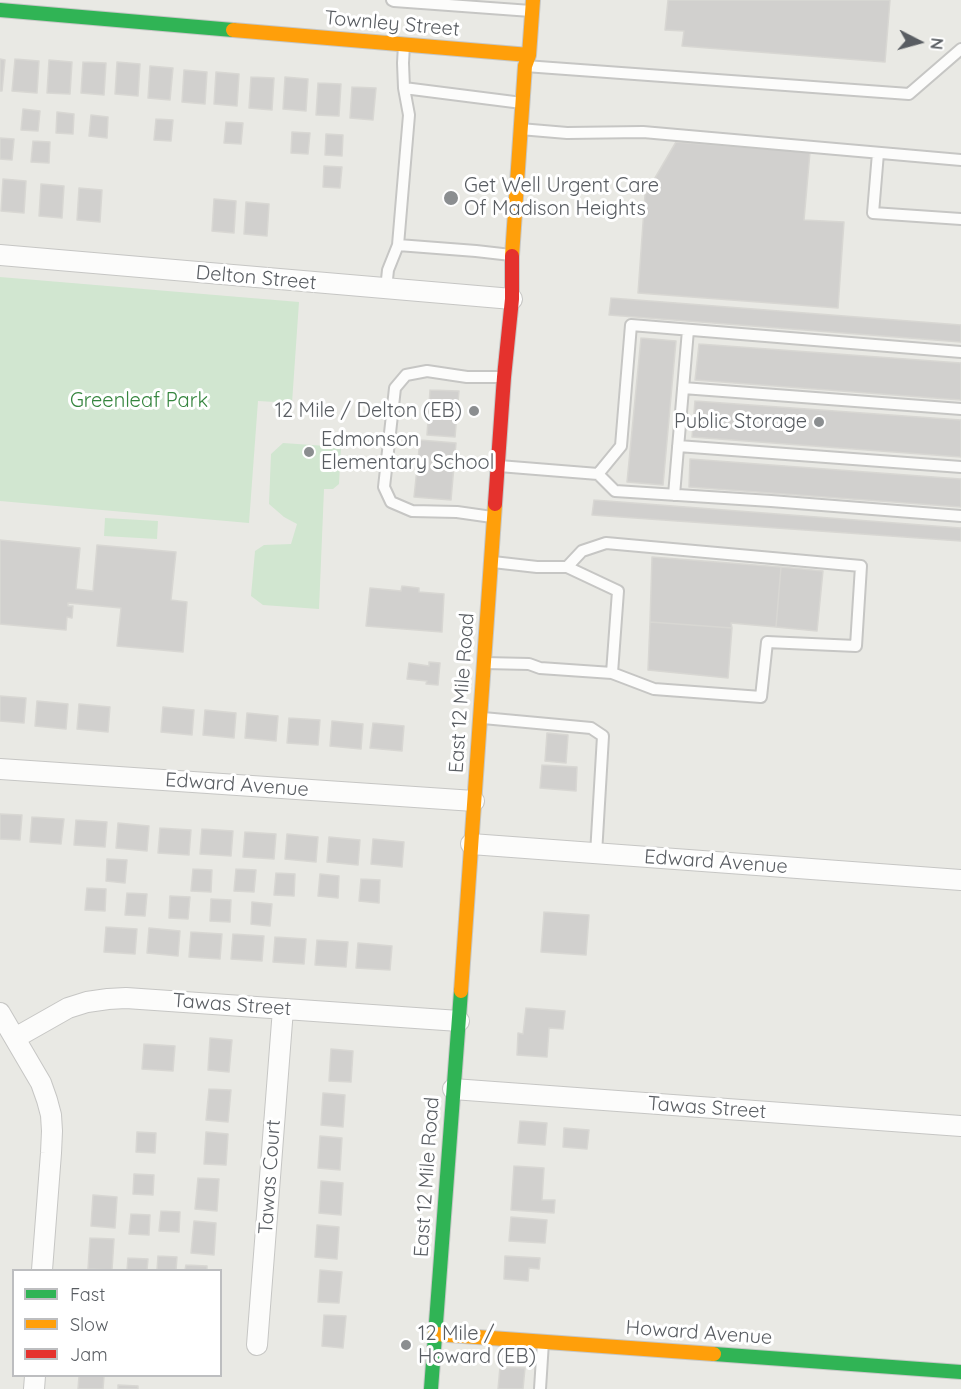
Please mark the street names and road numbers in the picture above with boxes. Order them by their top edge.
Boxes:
street label: Townley Street [323,6,461,42]
street label: Delton Street [195,261,317,295]
street label: East 12 Mile Road [444,612,480,774]
street label: Edward Avenue [164,768,310,802]
street label: Edward Avenue [643,845,789,879]
street label: Tawas Street [172,989,292,1021]
street label: Tawas Street [647,1092,767,1124]
street label: East 12 Mile Road [409,1096,445,1258]
street label: Tawas Court [254,1119,286,1235]
street label: Howard Avenue [625,1316,773,1350]

